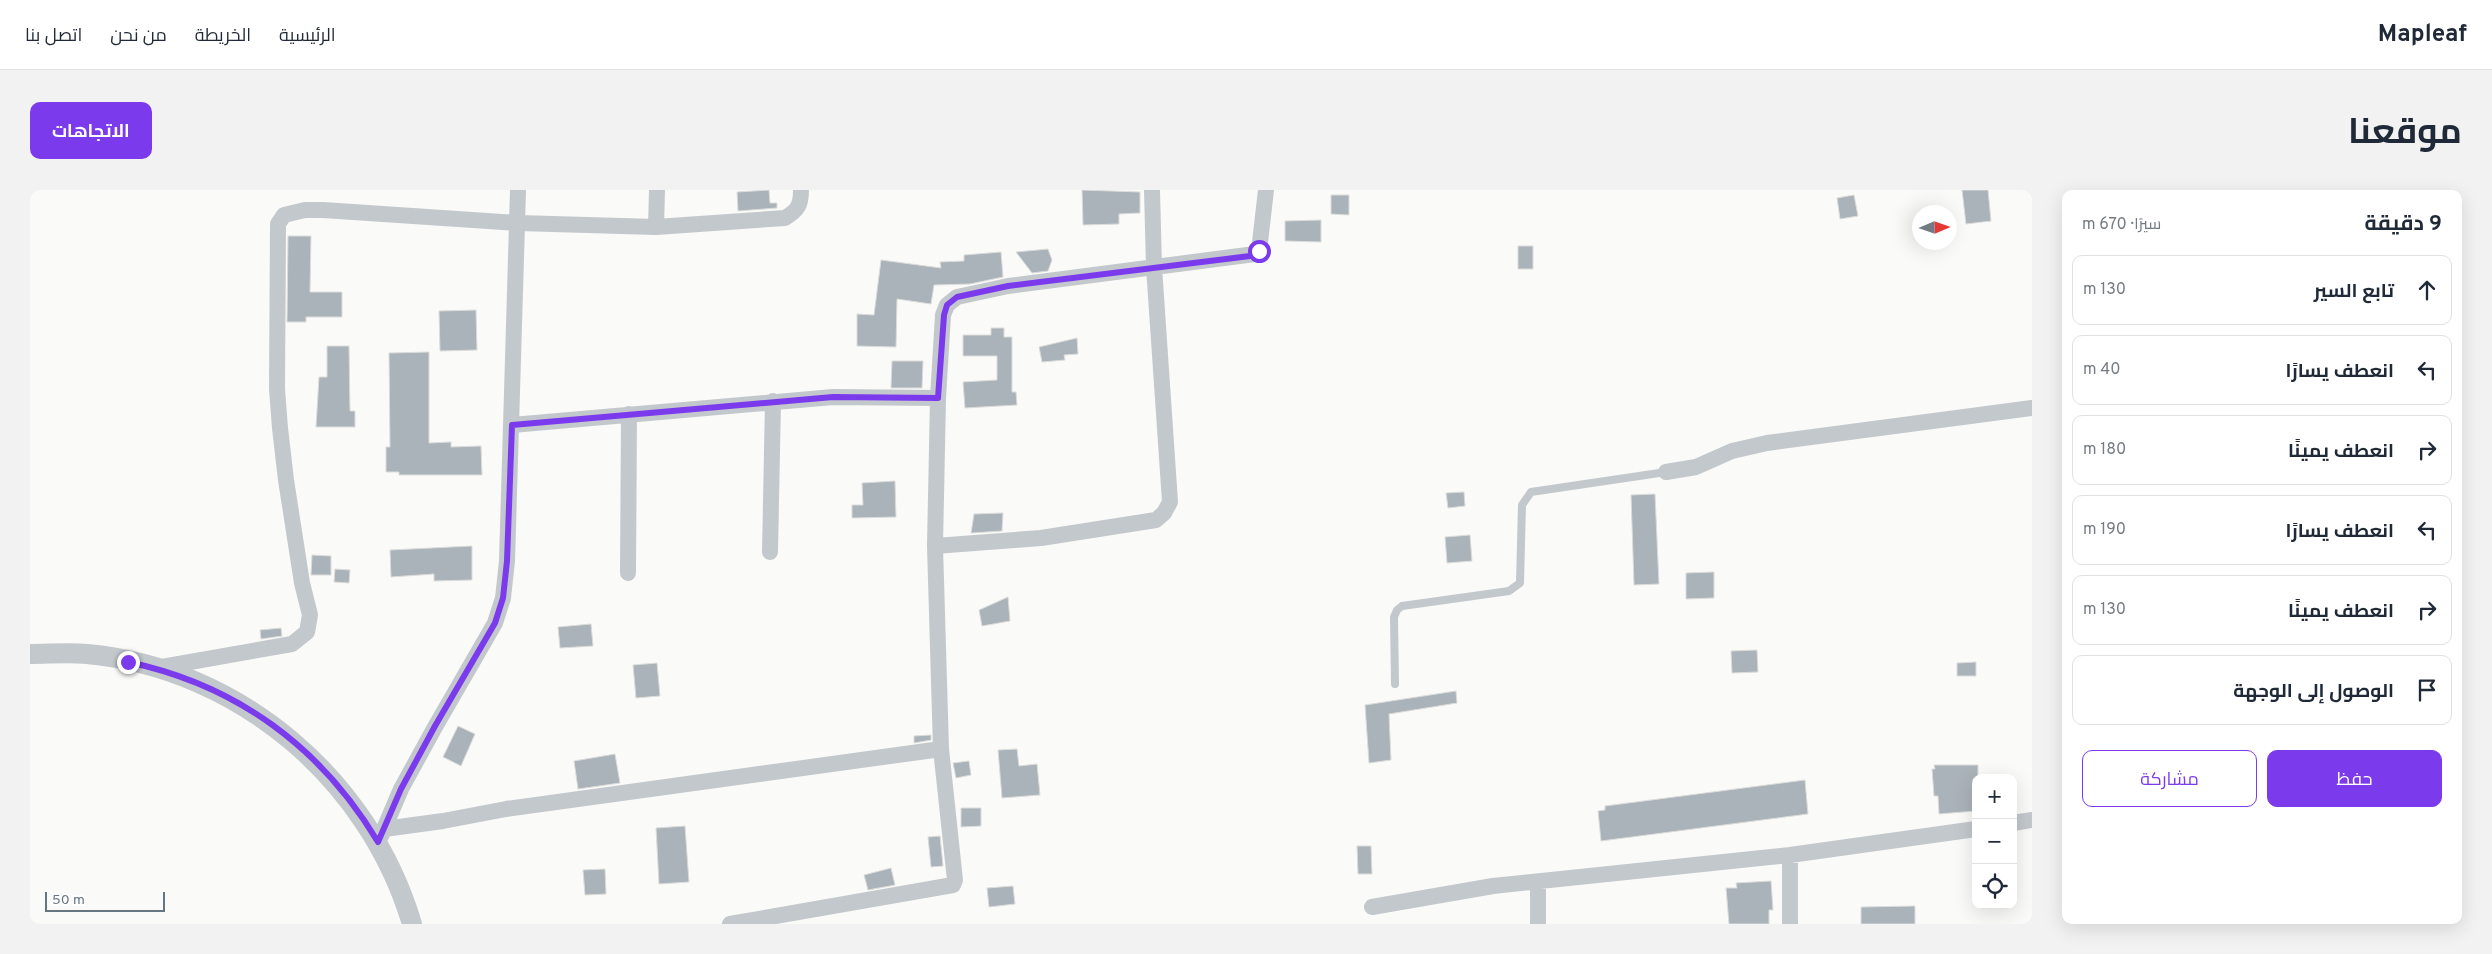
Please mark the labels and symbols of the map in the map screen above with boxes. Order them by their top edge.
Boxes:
north arrow [1912,205,1957,250]
route start [1248,240,1271,263]
route end [117,651,140,674]
scale bar [45,889,165,912]

